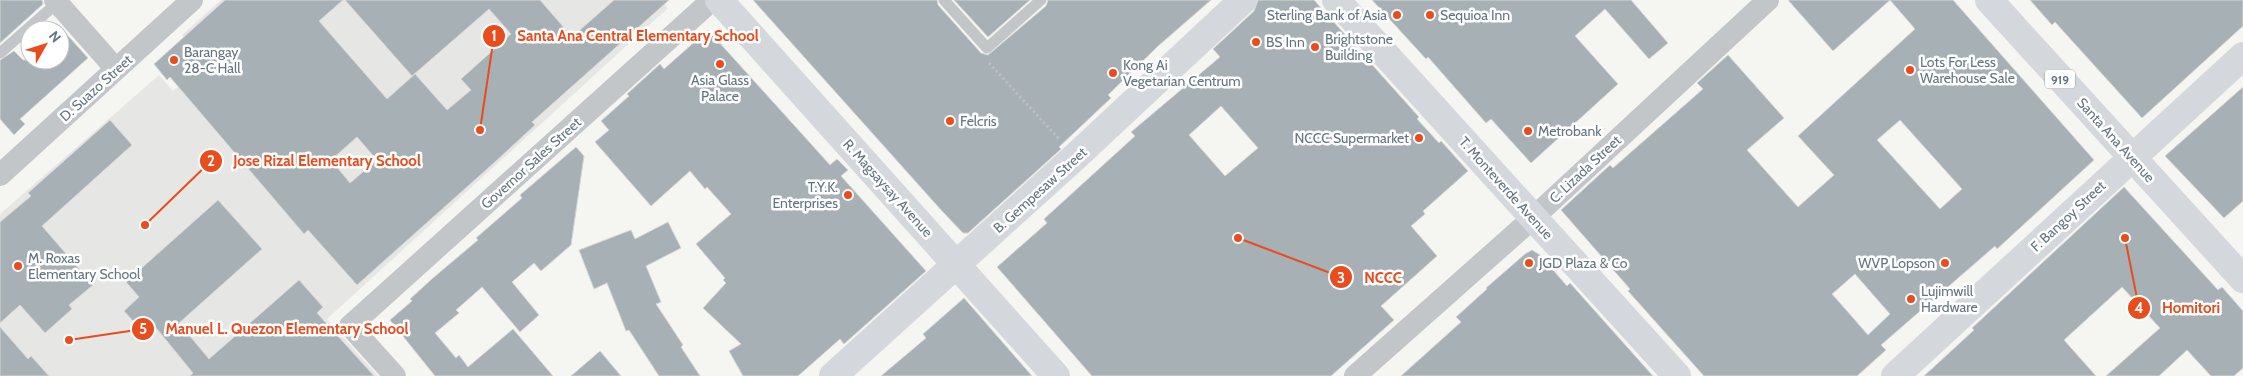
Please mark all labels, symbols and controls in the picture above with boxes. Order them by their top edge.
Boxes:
place label: Sterling Bank of Asia [1267,6,1387,24]
place label: Sequioa Inn [1440,6,1510,24]
marker: Sterling Bank of Asia [1391,9,1403,21]
marker: Sequioa Inn [1424,9,1436,21]
north arrow [20,20,70,70]
callout: Santa Ana Central Elementary School [482,21,768,51]
text: N [45,27,65,46]
text: 1 [491,27,497,45]
text: Santa Ana Central Elementary School [517,27,759,45]
place label: Brightstone Building [1325,30,1393,64]
place label: BS Inn [1266,33,1305,51]
marker: BS Inn [1250,36,1262,48]
marker: Brightstone Building [1309,41,1321,53]
place label: Barangay 28-C Hall [184,43,241,77]
street label: D. Suazo Street [56,51,136,125]
place label: Lots For Less Warehouse Sale [1920,53,2015,87]
marker: Barangay 28-C Hall [168,54,180,66]
place label: Kong Ai Vegetarian Centrum [1123,56,1241,90]
marker: Asia Glass Palace [714,58,726,70]
marker: Lots For Less Warehouse Sale [1904,64,1916,76]
marker: Kong Ai Vegetarian Centrum [1107,67,1119,79]
road number: 919 [2045,70,2075,88]
place label: Asia Glass Palace [691,71,749,105]
street label: Santa Ana Avenue [2073,94,2159,186]
place label: Felcris [960,112,997,130]
street label: Governor Sales Street [477,113,585,213]
marker: Felcris [944,115,956,127]
place label: Metrobank [1538,122,1602,140]
marker: Metrobank [1522,125,1534,137]
place label: NCCC Supermarket [1294,129,1409,147]
street label: C. Lizada Street [1545,131,1625,207]
marker: NCCC Supermarket [1413,132,1425,144]
street label: T. Monteverde Avenue [1455,133,1557,243]
street label: R. Magsaysay Avenue [839,135,937,241]
street label: B. Gempesaw Street [989,143,1091,237]
callout: Jose Rizal Elementary School [198,146,431,176]
text: 2 [207,152,215,170]
text: Jose Rizal Elementary School [232,152,421,170]
street label: F. Bangoy Street [2027,176,2109,255]
place label: T.Y.K. Enterprises [772,178,838,212]
marker: T.Y.K. Enterprises [842,189,854,201]
place label: M. Roxas Elementary School [28,249,141,283]
place label: JGD Plaza & Co [1538,254,1628,272]
place label: WVP Lopson [1858,254,1935,272]
marker: JGD Plaza & Co [1523,257,1535,269]
marker: WVP Lopson [1939,257,1951,269]
marker: M. Roxas Elementary School [12,260,24,272]
callout: NCCC [1329,262,1412,292]
text: 3 [1337,269,1345,287]
text: NCCC [1364,269,1402,287]
place label: Lujimwill Hardware [1921,282,1978,316]
marker: Lujimwill Hardware [1905,293,1917,305]
callout: Homitori [2126,293,2230,323]
text: 4 [2134,299,2144,317]
text: Homitori [2162,299,2220,317]
callout: Manuel L. Quezon Elementary School [130,314,418,344]
text: 5 [139,320,147,338]
text: Manuel L. Quezon Elementary School [165,320,409,338]

